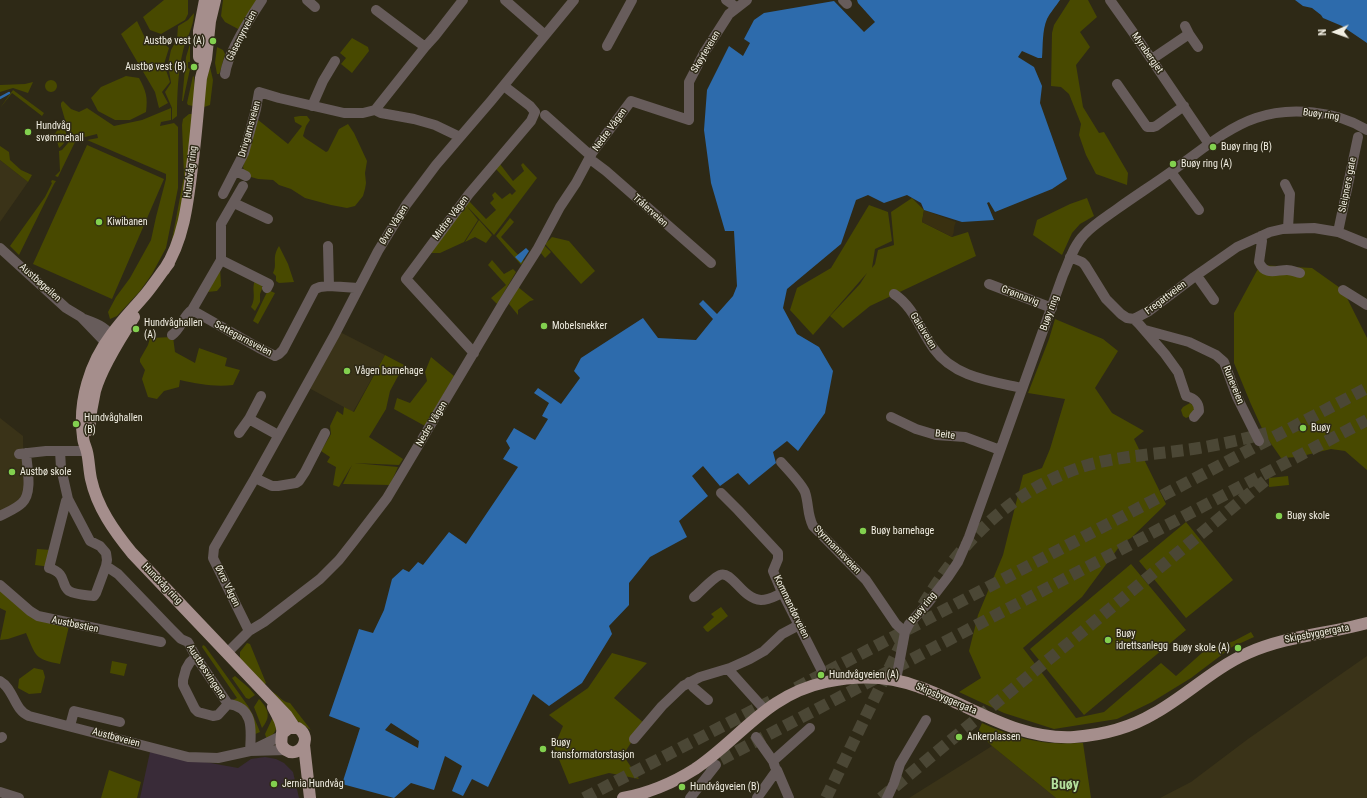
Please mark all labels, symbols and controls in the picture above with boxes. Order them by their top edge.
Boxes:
street label: Gåsemyrveien [224,9,260,63]
north arrow [1315,12,1355,52]
street label: Skøyteveien [689,29,723,75]
text: N [1316,29,1329,36]
street label: Myrabergjet [1129,30,1165,76]
place label: Austbø vest (A) [144,35,205,47]
marker: Austbø vest (A) [208,36,218,46]
place label: Austbø vest (B) [125,61,186,73]
marker: Austbø vest (B) [189,62,199,72]
street label: Drivgarnsveien [236,99,264,159]
street label: Nedre Vågen [590,106,630,154]
street label: Buøy ring [1302,106,1340,124]
place label: Hundvåg svømmehall [36,120,84,144]
marker: Hundvåg svømmehall [23,127,33,137]
place label: Buøy ring (B) [1221,141,1272,153]
marker: Buøy ring (B) [1208,142,1218,152]
street label: Hundvåg ring [182,145,200,199]
street label: Sleipners gate [1337,156,1359,214]
place label: Buøy ring (A) [1181,158,1232,170]
marker: Buøy ring (A) [1168,159,1178,169]
street label: Trålerveien [630,192,670,230]
street label: Midtre Vågen [430,193,472,243]
street label: Øvre Vågen [377,203,411,247]
place label: Kiwibanen [107,216,148,228]
marker: Kiwibanen [94,217,104,227]
street label: Austbøgeilen [17,261,63,305]
street label: Fregattveien [1143,279,1189,317]
street label: Grønnavig [999,283,1041,309]
street label: Buøy ring [1038,294,1062,332]
street label: Galeiveien [907,311,939,351]
place label: Hundvåghallen (A) [144,317,203,340]
street label: Settegarnsveien [212,319,274,359]
place label: Mobelsnekker [552,320,607,332]
marker: Mobelsnekker [539,321,549,331]
marker: Hundvåghallen (A) [131,324,141,334]
street label: Runeveien [1220,364,1246,406]
place label: Vågen barnehage [355,365,423,377]
marker: Vågen barnehage [342,366,352,376]
street label: Nedre Vågen [414,399,450,449]
place label: Hundvåghallen (B) [84,412,143,436]
marker: Hundvåghallen (B) [71,419,81,429]
place label: Buøy [1311,422,1330,434]
marker: Buøy [1298,423,1308,433]
street label: Beite [934,428,956,442]
place label: Austbø skole [20,466,71,478]
marker: Austbø skole [7,467,17,477]
place label: Buøy skole [1287,510,1330,522]
marker: Buøy skole [1274,511,1284,521]
street label: Styrmannsveien [811,523,863,577]
place label: Buøy barnehage [871,525,934,537]
marker: Buøy barnehage [858,526,868,536]
street label: Hundvåg ring [140,561,184,607]
street label: Øvre Vågen [212,563,242,609]
street label: Kommandørveien [771,573,811,641]
street label: Buøy ring [907,590,939,626]
street label: Austbøstien [51,614,99,636]
street label: Skipsbyggergata [1284,622,1350,646]
place label: Buøy idrettsanlegg [1116,628,1168,652]
marker: Buøy idrettsanlegg [1103,635,1113,645]
street label: Austbøsvingene [184,642,228,702]
place label: Buøy skole (A) [1173,642,1230,654]
marker: Buøy skole (A) [1233,643,1243,653]
place label: Hundvågveien (A) [829,669,899,681]
marker: Hundvågveien (A) [816,670,826,680]
street label: Skipsbyggergata [914,681,978,717]
street label: Austbøveien [91,726,141,750]
place label: Ankerplassen [967,731,1020,743]
marker: Ankerplassen [954,732,964,742]
place label: Buøy transformatorstasjon [551,737,634,760]
marker: Buøy transformatorstasjon [538,744,548,754]
district label: Buøy [1051,777,1079,793]
place label: Jernia Hundvåg [282,778,344,790]
marker: Jernia Hundvåg [269,779,279,789]
place label: Hundvågveien (B) [690,781,760,793]
marker: Hundvågveien (B) [677,782,687,792]

